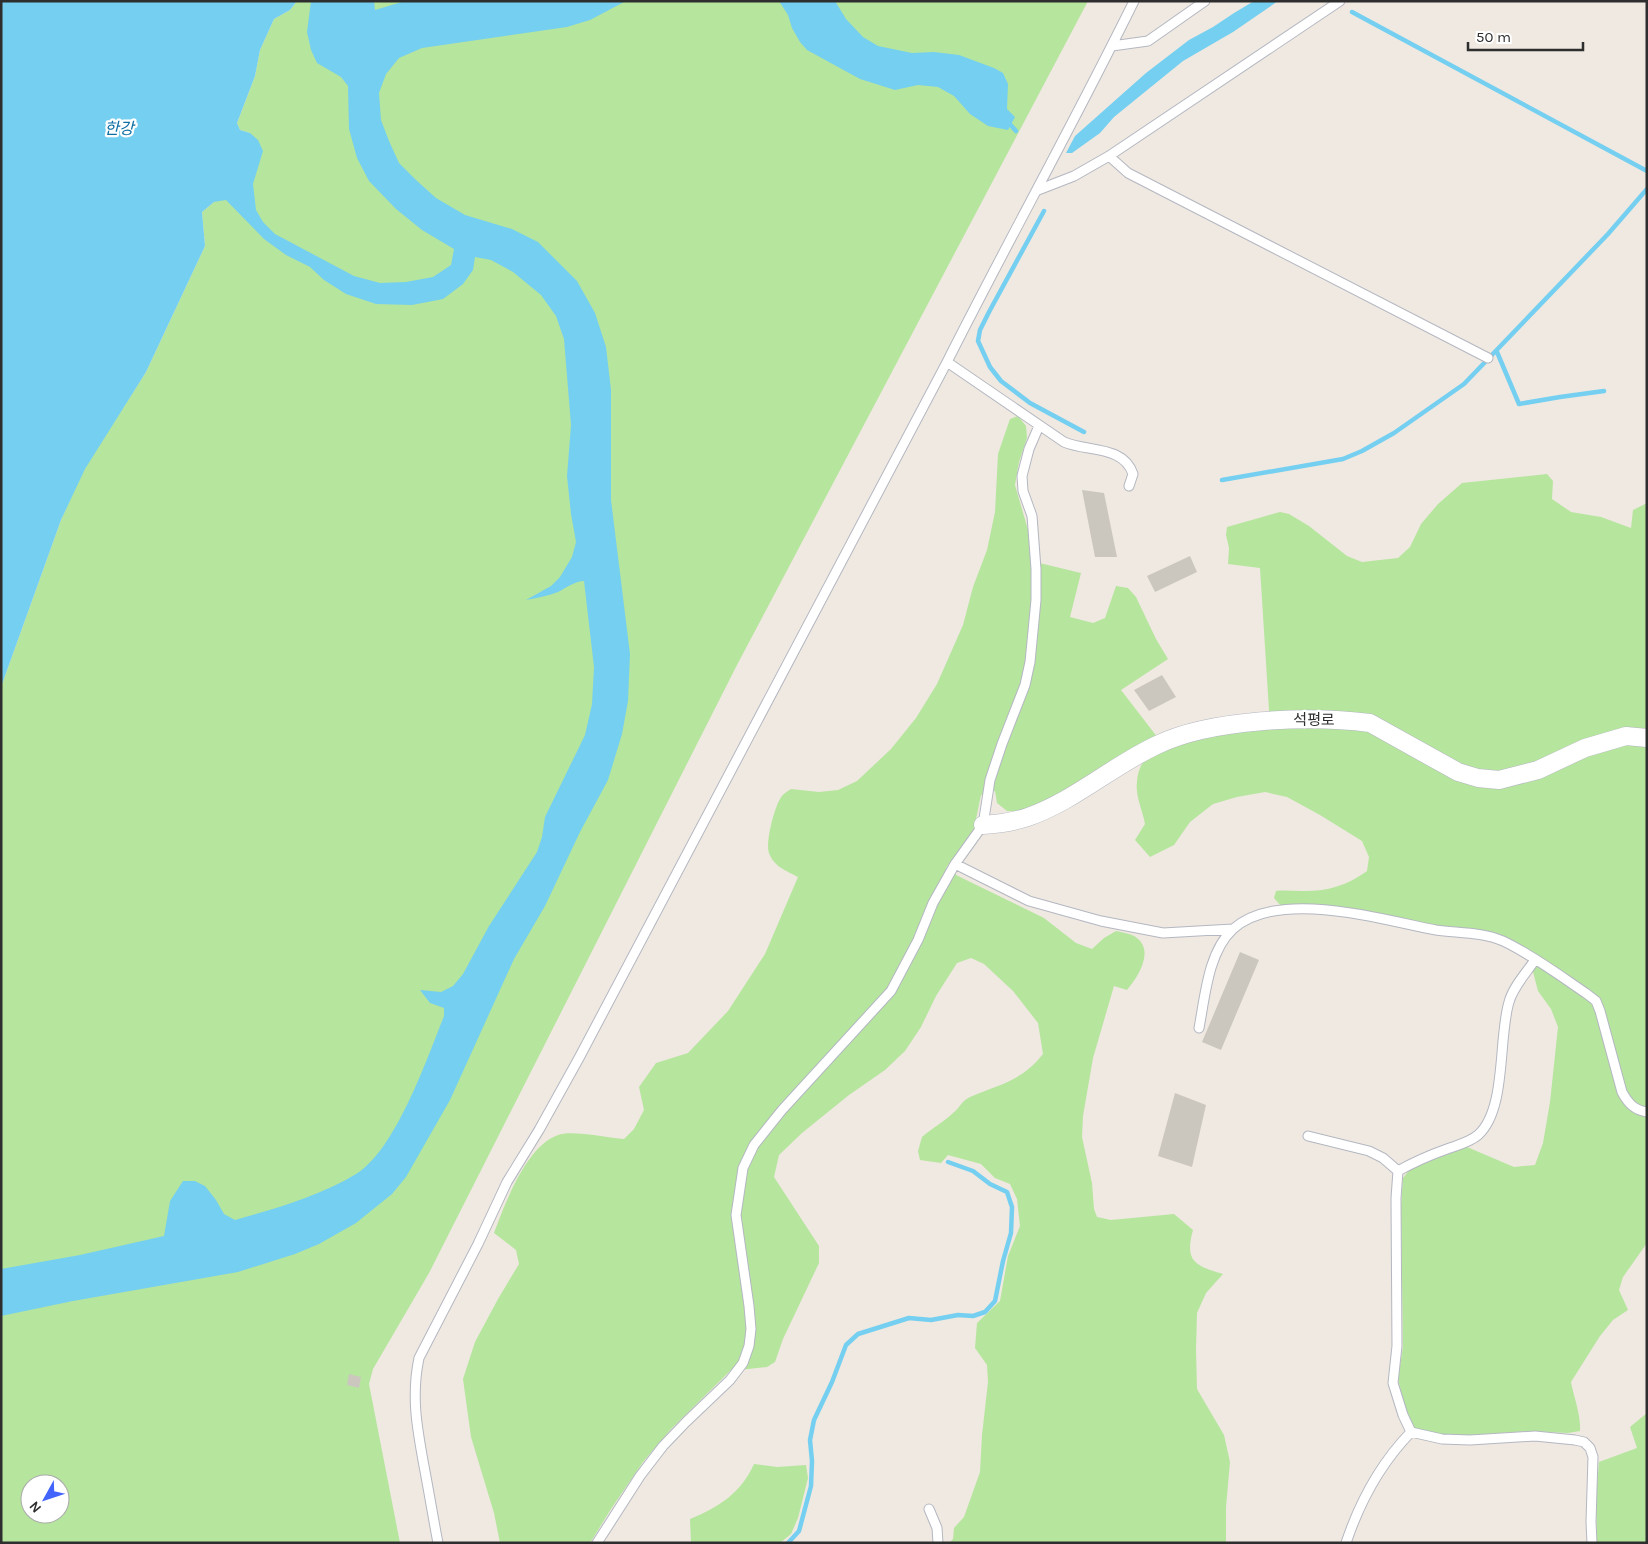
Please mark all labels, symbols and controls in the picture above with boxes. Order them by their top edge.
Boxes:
scale bar [1468,20,1583,52]
text: 50 m [1476,28,1511,46]
water label: 한강 [104,119,136,138]
street label: 석평로 [1293,711,1335,729]
north arrow [20,1474,70,1524]
text: N [26,1498,45,1516]

